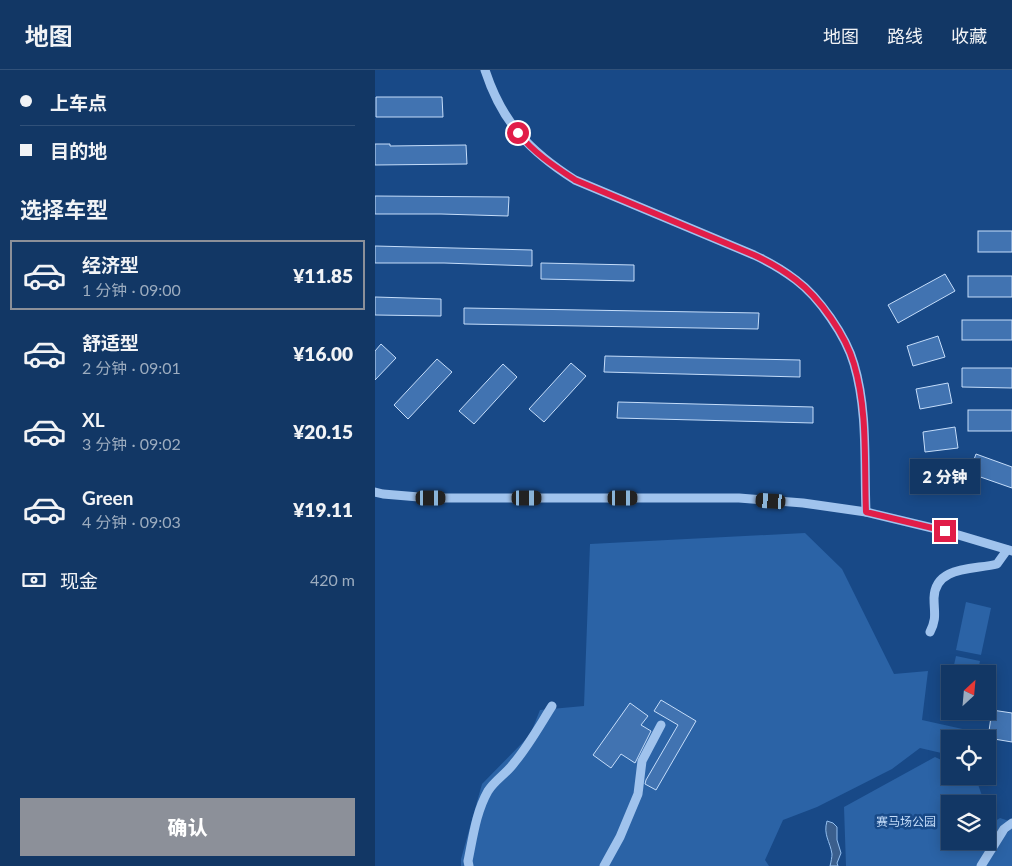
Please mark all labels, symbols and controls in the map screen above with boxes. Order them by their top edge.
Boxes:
text: 地图 [25,21,73,50]
text: 地图 [823,25,859,47]
text: 路线 [887,25,923,47]
text: 收藏 [951,25,987,47]
text: 上车点 [50,91,107,114]
route start [507,122,529,144]
text: 目的地 [50,139,107,162]
text: 选择车型 [20,196,108,223]
icon: car [22,253,67,298]
text: 经济型 [82,253,139,276]
text: ¥11.85 [293,264,353,287]
text: 1 分钟 · 09:00 [82,280,181,299]
icon: car [22,331,67,376]
text: 舒适型 [82,331,139,354]
text: ¥16.00 [293,342,353,365]
text: 2 分钟 · 09:01 [82,358,181,377]
text: XL [82,408,105,431]
icon: car [22,409,67,454]
text: ¥20.15 [293,420,353,443]
text: 3 分钟 · 09:02 [82,434,181,453]
callout: 2 分钟 [910,458,980,494]
text: 2 分钟 [923,467,967,486]
text: Green [82,486,133,509]
icon: car [22,487,67,532]
car [416,491,446,506]
car [512,491,542,506]
car [608,491,638,506]
car [755,492,786,510]
text: ¥19.11 [293,498,353,521]
text: 4 分钟 · 09:03 [82,512,181,531]
route end [934,520,956,542]
icon: cash [20,566,48,594]
text: 现金 [60,569,98,592]
text: 420 m [310,570,355,589]
north arrow [941,665,996,720]
map controls [941,665,996,850]
button: locate [941,730,996,785]
button: layers [941,795,996,850]
button: 确认 [20,798,355,856]
park label: 赛马场公园 [876,814,936,829]

